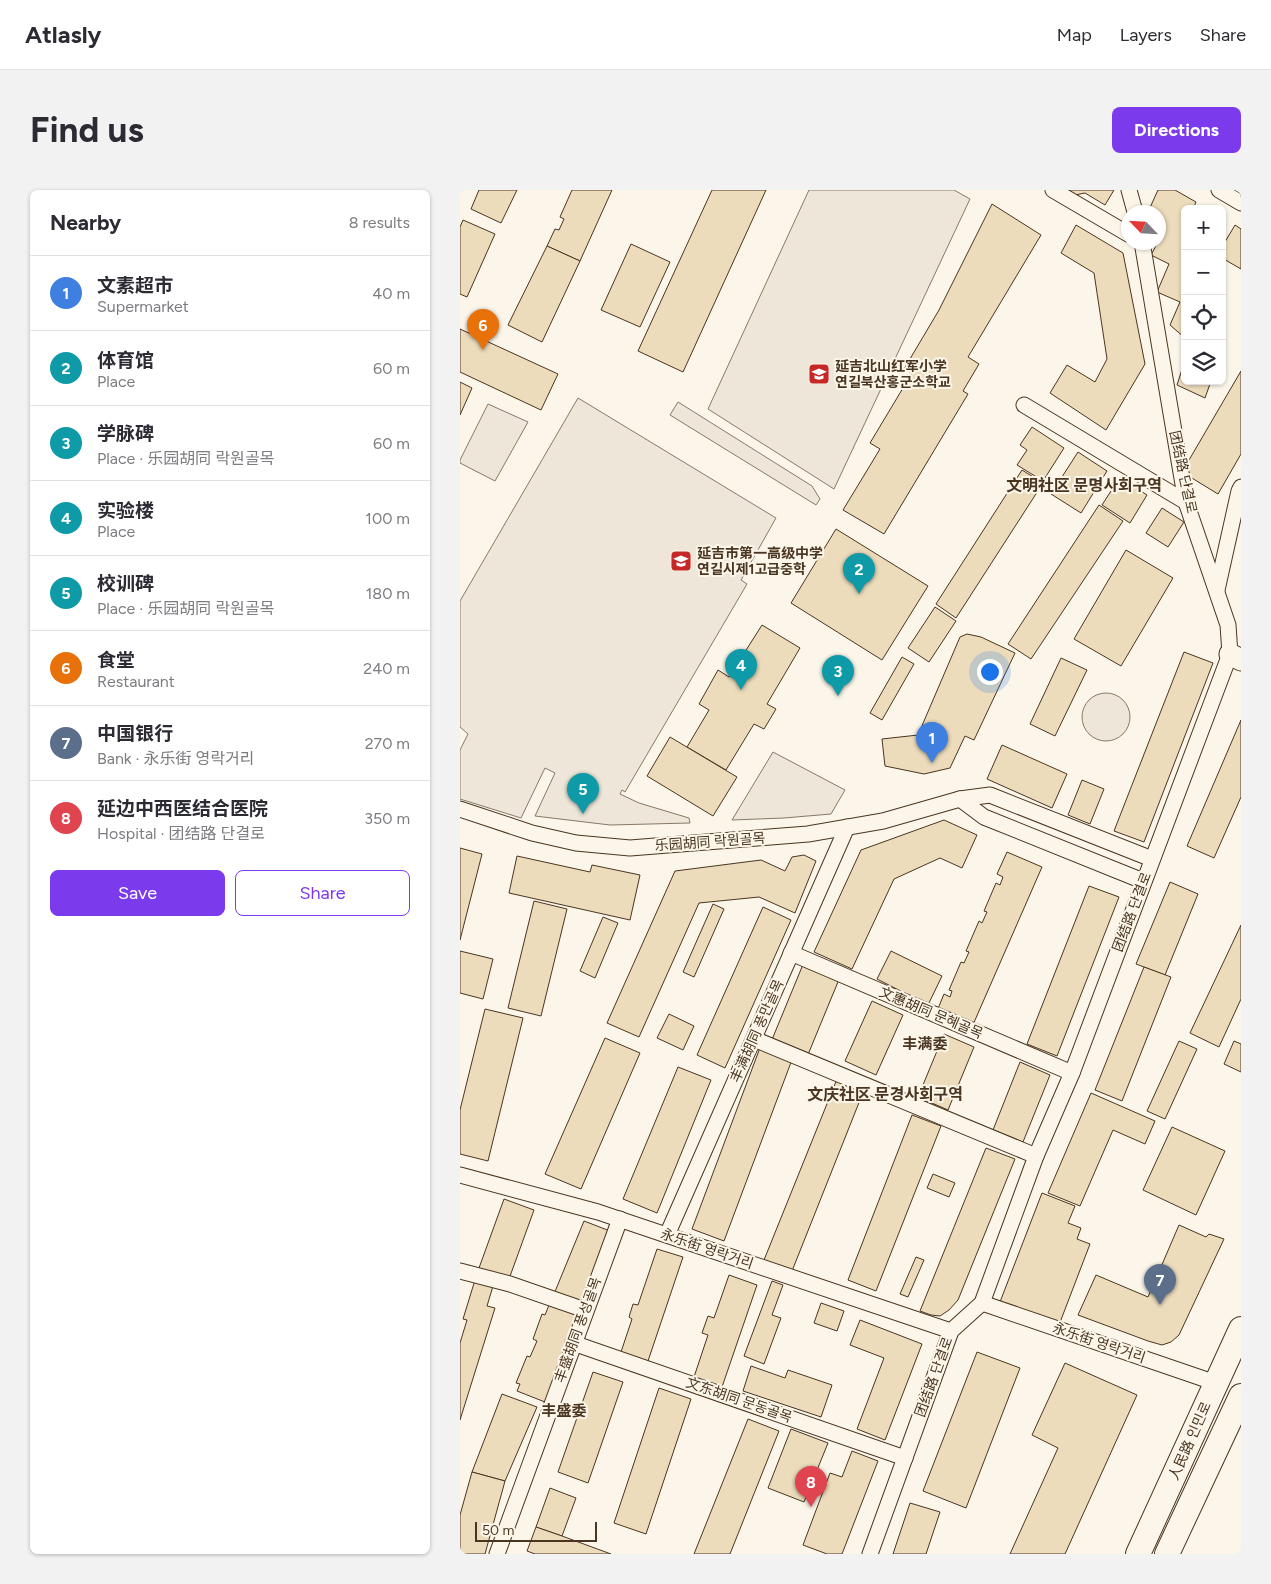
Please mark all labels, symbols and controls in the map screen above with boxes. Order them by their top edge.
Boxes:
text: Atlasly [25,20,101,49]
text: Map [1057,24,1092,46]
text: Layers [1120,24,1172,46]
text: Share [1200,24,1246,46]
button: Directions [1112,107,1241,153]
text: Find us [30,109,144,151]
north arrow [1121,205,1166,250]
map controls [1181,205,1226,385]
button: + [1181,205,1226,250]
text: Nearby [50,210,121,235]
text: 8 results [349,213,410,232]
button: − [1181,250,1226,295]
text: 文素超市 [97,274,173,297]
text: 1 [63,284,69,303]
text: 40 m [372,284,410,303]
button: locate [1181,295,1226,340]
text: Supermarket [97,297,189,316]
pin: 6 [467,309,499,350]
button: layers [1181,340,1226,385]
text: 体育馆 [97,349,154,372]
place label: 延吉北山红军小学 연길북산홍군소학교 [835,358,951,391]
text: 2 [61,359,71,378]
text: 60 m [373,359,410,378]
school or university icon: 延吉北山红军小学 연길북산홍군소학교 [807,362,831,386]
text: Place [97,372,135,391]
text: 学脉碑 [97,422,154,445]
street label: 团结路 단결로 [1166,429,1200,515]
text: 3 [62,434,70,453]
text: 60 m [373,434,410,453]
text: Place · 乐园胡同 락원골목 [97,449,274,468]
district label: 文明社区 문명사회구역 [1006,476,1162,495]
text: 实验楼 [97,499,154,522]
text: 4 [61,509,71,528]
text: 100 m [365,509,410,528]
text: Place [97,522,135,541]
place label: 延吉市第一高级中学 연길시제1고급중학 [697,545,823,578]
school or university icon: 延吉市第一高级中学 연길시제1고급중학 [669,549,693,573]
pin: 2 [843,553,875,594]
text: 校训碑 [97,572,154,595]
text: 5 [61,584,71,603]
text: 180 m [366,584,410,603]
text: Place · 乐园胡同 락원골목 [97,599,274,618]
text: 食堂 [97,649,135,672]
pin: 4 [725,649,757,690]
pin: 3 [822,655,854,696]
text: 6 [61,659,71,678]
text: 240 m [363,659,410,678]
your location [977,659,1003,685]
text: Restaurant [97,672,175,691]
text: 中国银行 [97,722,173,745]
pin: 1 [916,722,948,763]
text: 7 [62,734,70,753]
text: 270 m [365,734,410,753]
text: Bank · 永乐街 영락거리 [97,749,254,768]
pin: 5 [567,773,599,814]
text: 延边中西医结合医院 [97,797,268,820]
text: 8 [61,809,71,828]
text: 350 m [364,809,410,828]
text: Hospital · 团结路 단결로 [97,824,265,843]
street label: 乐园胡同 락원골목 [654,830,766,854]
button: Save [50,870,225,916]
button: Share [235,870,410,916]
street label: 团结路 단결로 [1109,870,1155,954]
street label: 丰满胡同 풍만골목 [727,977,787,1085]
street label: 文惠胡同 문혜골목 [877,983,986,1043]
district label: 丰满委 [902,1035,948,1053]
district label: 文庆社区 문경사회구역 [807,1085,963,1104]
street label: 永乐街 영락거리 [658,1225,756,1273]
pin: 7 [1144,1264,1176,1305]
street label: 丰盛胡同 풍성골목 [551,1275,605,1385]
street label: 永乐街 영락거리 [1050,1319,1148,1367]
street label: 团结路 단결로 [912,1334,956,1419]
street label: 文东胡同 문동골목 [684,1374,794,1426]
street label: 人民路 인민로 [1165,1399,1215,1483]
district label: 丰盛委 [541,1402,587,1420]
pin: 8 [795,1466,827,1507]
scale bar [475,1519,598,1542]
text: 50 m [482,1522,514,1539]

